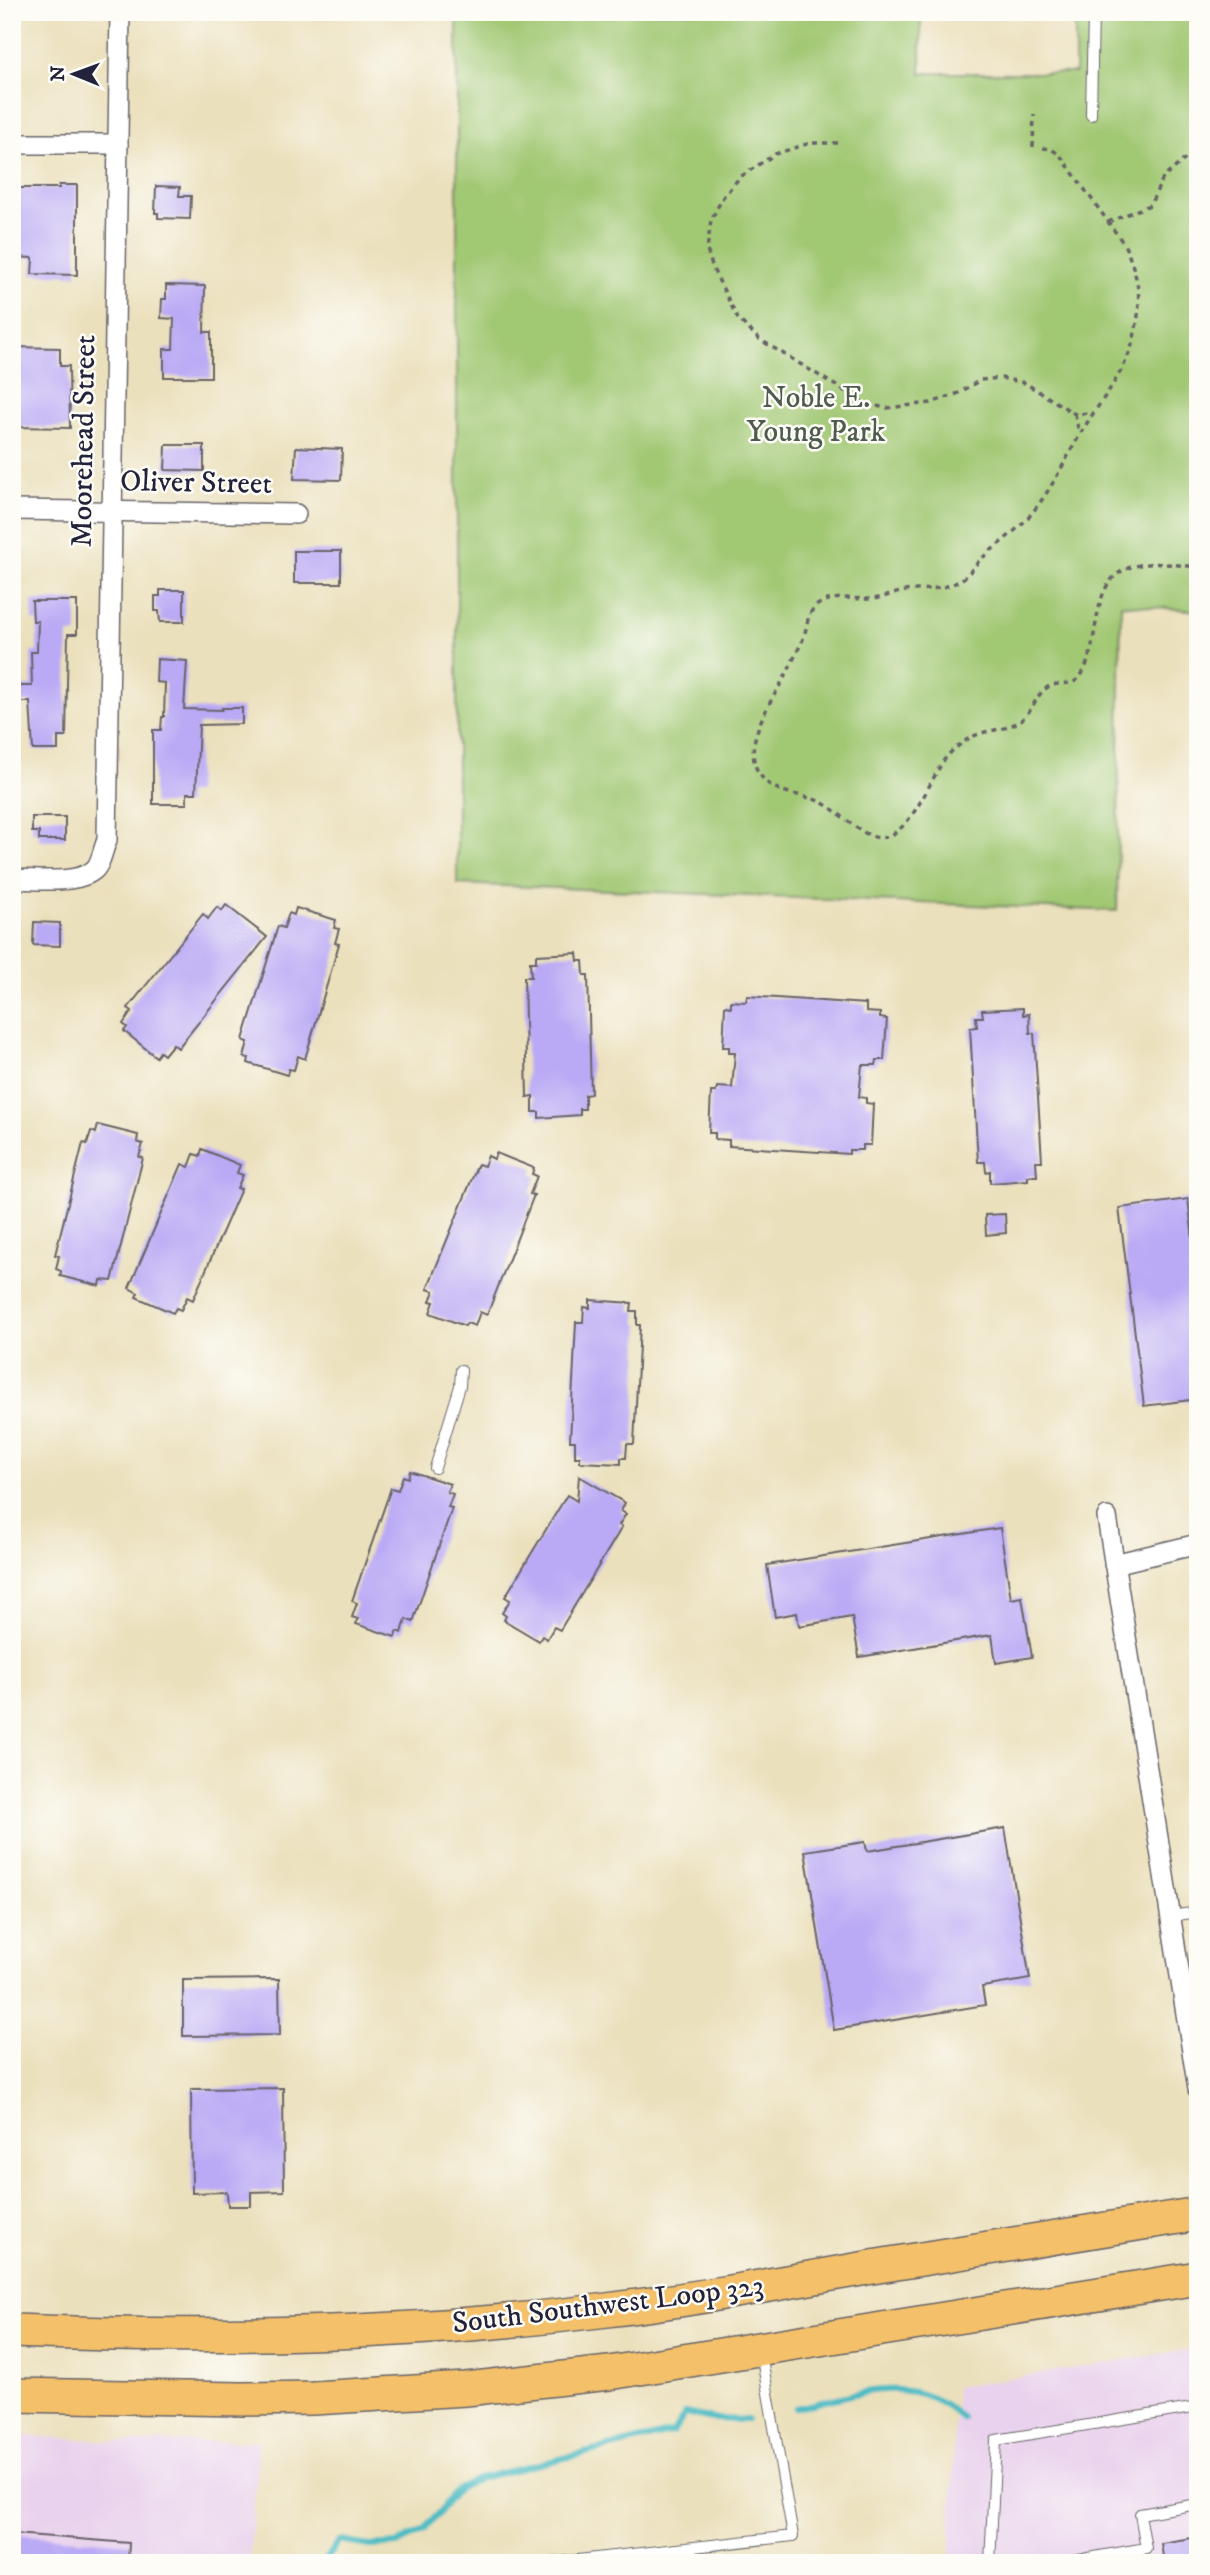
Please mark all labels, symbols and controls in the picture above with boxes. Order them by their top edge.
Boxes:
north arrow [38,38,108,108]
text: N [47,65,70,82]
street label: Moorehead Street [64,334,104,548]
park label: Noble E. Young Park [747,380,886,451]
street label: Oliver Street [120,463,272,503]
street label: South Southwest Loop 323 [450,2268,766,2342]

